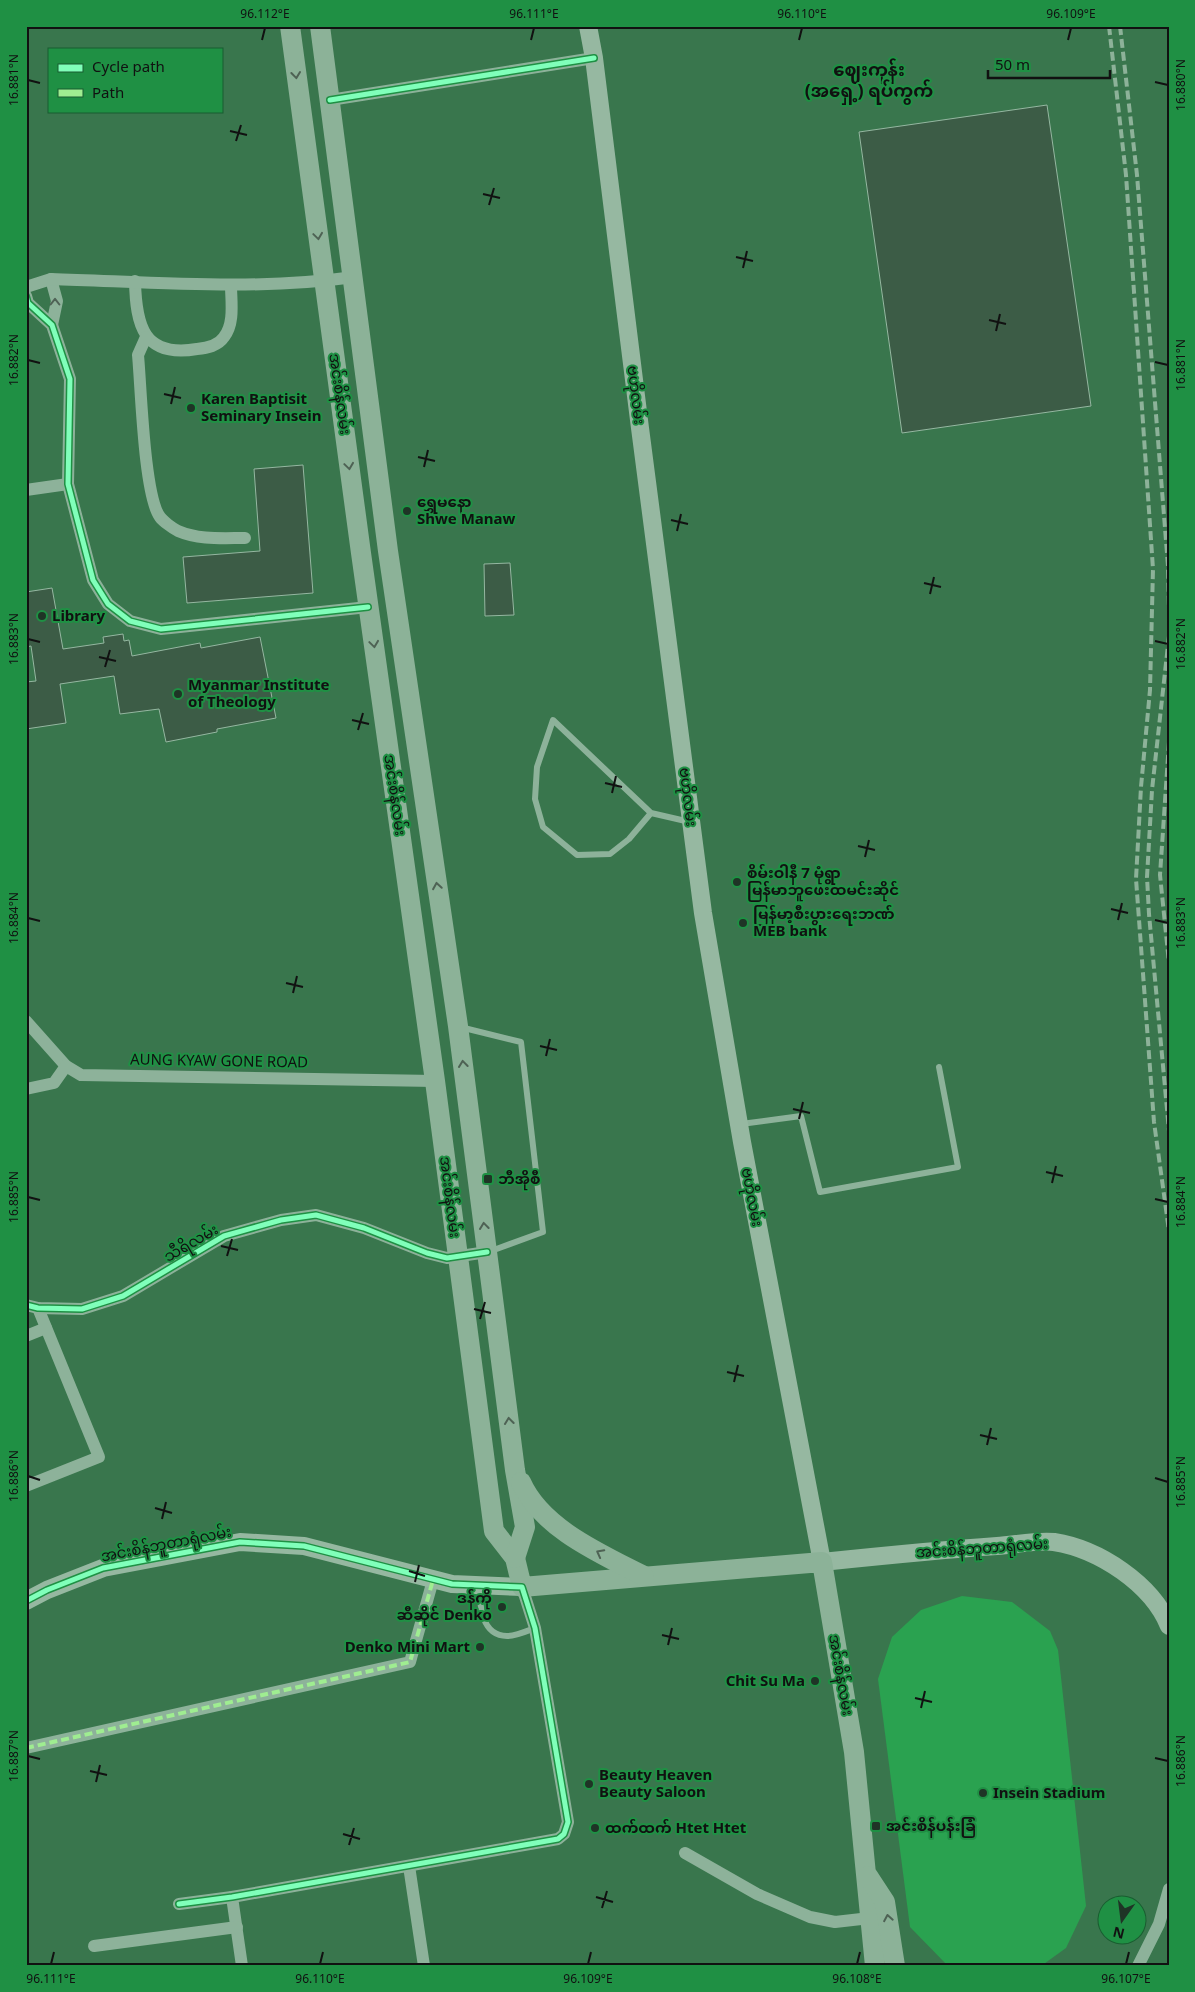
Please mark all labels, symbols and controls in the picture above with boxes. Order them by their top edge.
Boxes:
text: 96.112°E [240,5,290,22]
text: 96.111°E [509,5,559,22]
text: 96.110°E [777,5,827,22]
text: 96.109°E [1046,5,1096,22]
legend [48,48,222,112]
scale bar [988,48,1110,80]
text: 16.881°N [5,54,22,106]
text: 50 m [995,54,1030,74]
text: Cycle path [92,56,165,76]
district label: ဈေးကုန်း (အရှေ့) ရပ်ကွက် [805,57,933,105]
text: 16.880°N [1172,59,1189,111]
one-way arrow [291,70,301,79]
text: Path [92,82,124,102]
one-way arrow [313,231,323,240]
one-way arrow [50,297,60,305]
text: 16.882°N [5,334,22,386]
text: 16.881°N [1172,339,1189,391]
street label: အင်းစိန်လမ်း [322,352,357,436]
street label: ဗဟိုလမ်း [620,364,651,426]
place label: Karen Baptisit Seminary Insein [201,388,322,425]
marker: Karen Baptisit Seminary Insein [185,402,197,414]
one-way arrow [343,462,354,470]
place label: ရွှေမနော Shwe Manaw [417,491,516,528]
marker: ရွှေမနော Shwe Manaw [401,505,413,517]
place label: Library [52,605,105,625]
marker: Library [36,610,48,622]
text: 16.883°N [5,613,22,665]
text: 16.882°N [1172,618,1189,670]
one-way arrow [368,640,378,649]
place label: Myanmar Institute of Theology [188,674,330,711]
marker: Myanmar Institute of Theology [172,688,184,700]
street label: အင်းစိန်လမ်း [377,753,412,837]
street label: ဗဟိုလမ်း [672,766,703,828]
place label: စိမ်းဝါနီ 7 မုံရွာ မြန်မာဘူဖေးထမင်းဆိုင် [747,862,899,902]
marker: စိမ်းဝါနီ 7 မုံရွာ မြန်မာဘူဖေးထမင်းဆိုင် [731,876,743,888]
one-way arrow [433,882,443,891]
text: 16.884°N [5,892,22,944]
text: 16.883°N [1172,897,1189,949]
place label: မြန်မာ့စီးပွားရေးဘဏ် MEB bank [753,903,895,940]
marker: မြန်မာ့စီးပွားရေးဘဏ် MEB bank [737,917,749,929]
street label: AUNG KYAW GONE ROAD [130,1048,308,1072]
one-way arrow [458,1060,469,1068]
street label: အင်းစိန်လမ်း [433,1155,466,1239]
street label: ဗဟိုလမ်း [735,1166,768,1228]
place label: ဘီအိုစီ [498,1168,540,1191]
text: 16.885°N [5,1171,22,1223]
marker: ဘီအိုစီ [482,1173,494,1185]
text: 16.884°N [1172,1176,1189,1228]
street label: သီရိလမ်း [160,1219,223,1268]
one-way arrow [479,1221,490,1229]
one-way arrow [504,1417,515,1425]
text: 16.886°N [5,1450,22,1502]
text: 16.885°N [1172,1456,1189,1508]
street label: အင်းစိန်ဘူတာရုံလမ်း [99,1521,233,1568]
street label: အင်းစိန်ဘူတာရုံလမ်း [915,1532,1049,1565]
one-way arrow [597,1550,606,1560]
place label: ဒန်ကို ဆီဆိုင် Denko [396,1587,492,1627]
marker: ဒန်ကို ဆီဆိုင် Denko [496,1601,508,1613]
street label: အင်းစိန်လမ်း [822,1633,859,1717]
place label: Denko Mini Mart [345,1636,470,1656]
marker: Denko Mini Mart [474,1641,486,1653]
place label: Chit Su Ma [726,1670,805,1690]
marker: Chit Su Ma [809,1675,821,1687]
text: 16.887°N [5,1730,22,1782]
text: 16.886°N [1172,1735,1189,1787]
place label: Beauty Heaven Beauty Saloon [599,1764,712,1801]
marker: Beauty Heaven Beauty Saloon [583,1778,595,1790]
place label: Insein Stadium [993,1782,1105,1802]
marker: Insein Stadium [977,1787,989,1799]
place label: အင်းစိန်ပန်းခြံ [886,1815,976,1838]
place label: ထက်ထက် Htet Htet [605,1817,747,1837]
marker: အင်းစိန်ပန်းခြံ [870,1820,882,1832]
marker: ထက်ထက် Htet Htet [589,1822,601,1834]
north arrow [1098,1894,1148,1944]
one-way arrow [883,1913,893,1922]
text: N [1111,1923,1127,1944]
text: 96.111°E [26,1970,76,1987]
text: 96.110°E [295,1970,345,1987]
text: 96.109°E [563,1970,613,1987]
text: 96.108°E [832,1970,882,1987]
text: 96.107°E [1101,1970,1151,1987]

